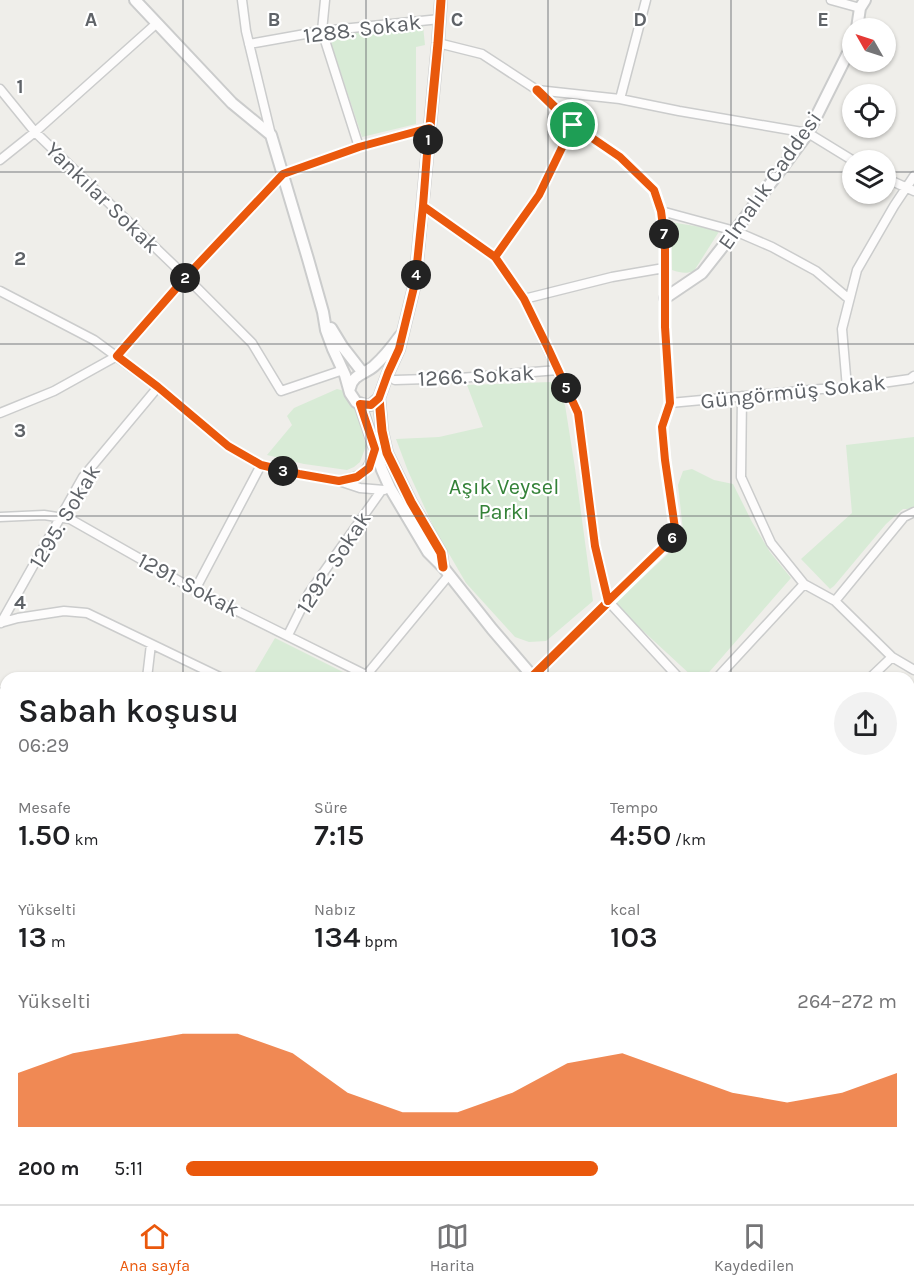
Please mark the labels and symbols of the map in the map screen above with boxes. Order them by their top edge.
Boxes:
text: A [85,8,98,31]
text: B [268,8,280,31]
text: C [451,8,463,31]
text: D [633,8,647,31]
text: E [817,8,829,31]
street label: 1288. Sokak [302,9,422,49]
north arrow [842,18,896,72]
text: 1 [16,75,24,98]
pin [547,99,598,150]
street label: Elmalık Caddesi [713,107,827,255]
pin: 1 [413,125,443,155]
street label: Yankılar Sokak [40,137,165,259]
pin: 7 [649,219,679,249]
text: 2 [14,247,26,270]
pin: 4 [401,260,431,290]
pin: 2 [170,263,200,293]
street label: 1266. Sokak [417,360,535,392]
street label: Güngörmüş Sokak [699,369,887,415]
pin: 5 [551,373,581,403]
text: 3 [14,419,26,442]
pin: 3 [268,456,298,486]
street label: 1295. Sokak [24,460,106,573]
park label: Aşık Veysel Parkı [449,474,559,525]
street label: 1292. Sokak [291,506,377,619]
pin: 6 [657,523,687,553]
street label: 1291. Sokak [133,547,244,623]
text: 4 [14,591,26,614]

